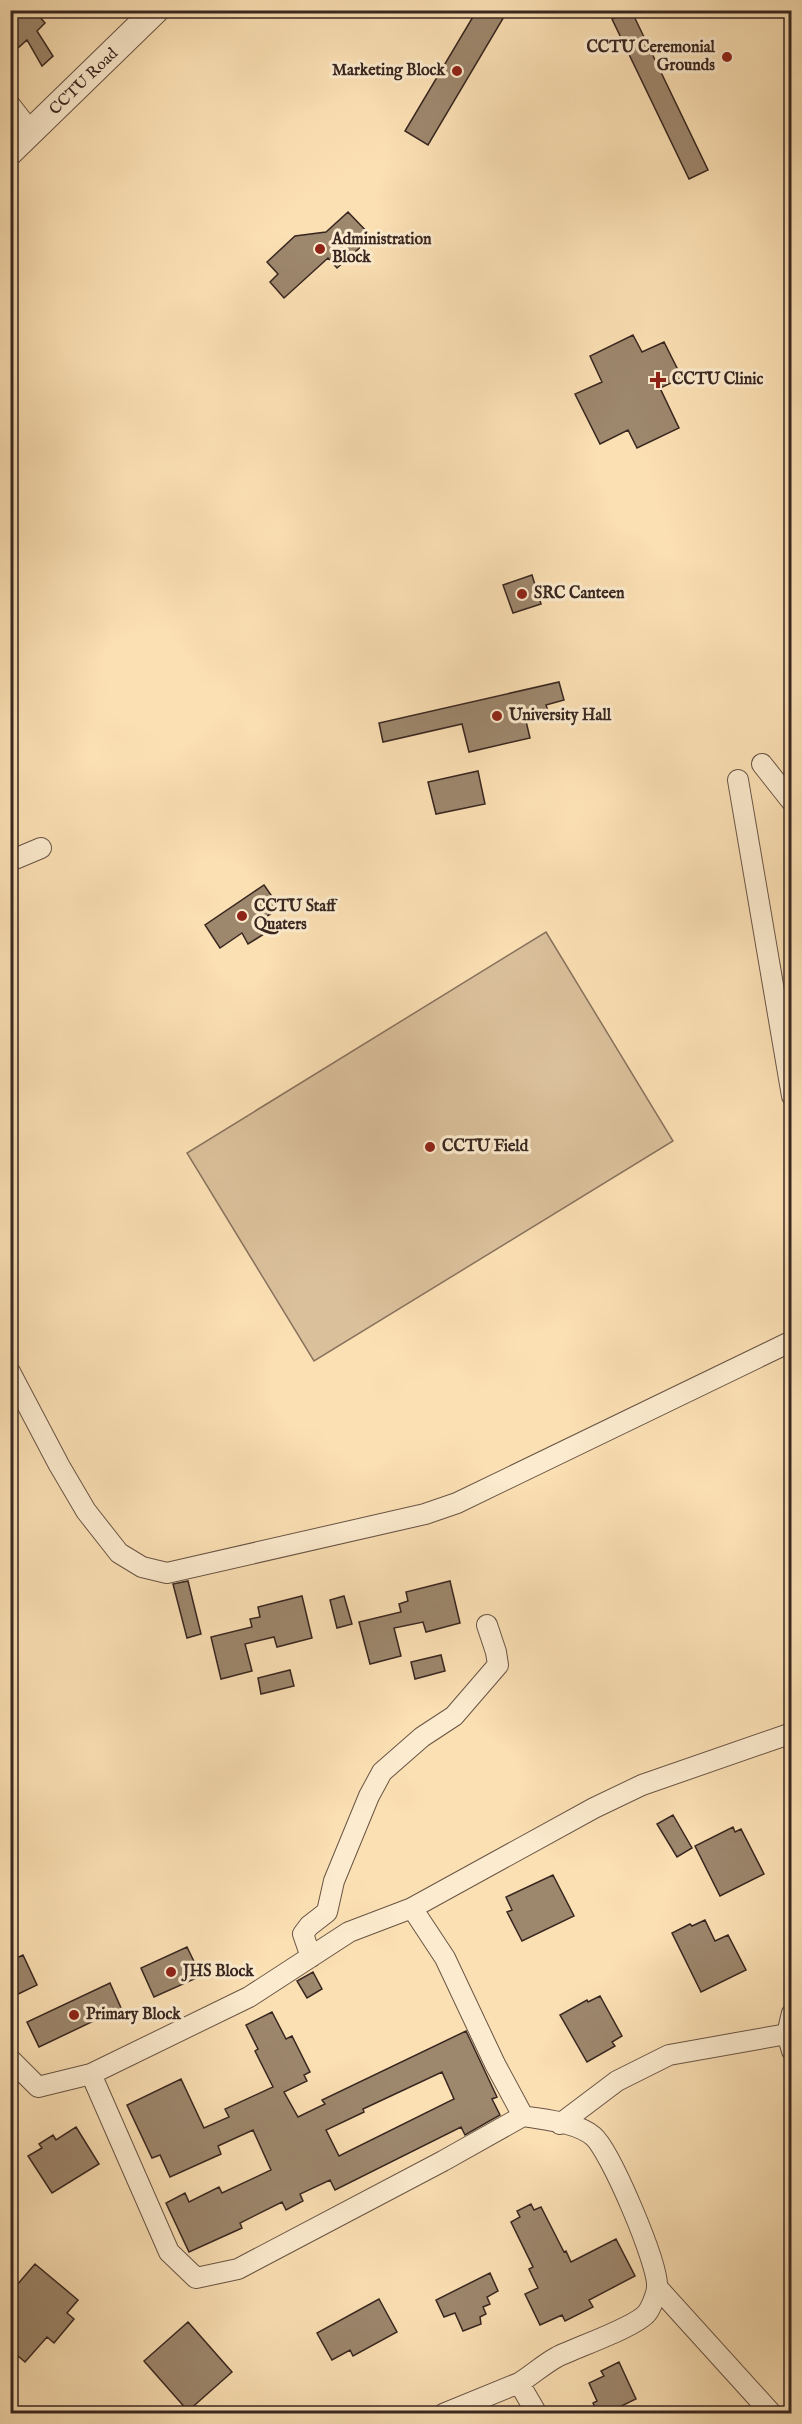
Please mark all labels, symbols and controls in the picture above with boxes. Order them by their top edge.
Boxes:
place label: CCTU Ceremonial Grounds [586,38,716,76]
street label: CCTU Road [45,44,123,120]
marker: CCTU Ceremonial Grounds [720,50,734,64]
place label: Marketing Block [332,61,445,81]
marker: Marketing Block [450,64,464,78]
place label: Administration Block [331,230,432,268]
marker: Administration Block [313,242,327,256]
place label: CCTU Clinic [672,370,763,390]
marker: CCTU Clinic [649,371,667,389]
place label: SRC Canteen [534,584,625,604]
marker: SRC Canteen [515,587,529,601]
place label: University Hall [508,706,612,726]
marker: University Hall [490,709,504,723]
place label: CCTU Staff Quaters [254,897,338,935]
marker: CCTU Staff Quaters [235,909,249,923]
place label: CCTU Field [442,1137,529,1157]
marker: CCTU Field [423,1140,437,1154]
place label: JHS Block [181,1962,254,1982]
marker: JHS Block [164,1965,178,1979]
place label: Primary Block [86,2005,181,2025]
marker: Primary Block [67,2008,81,2022]

